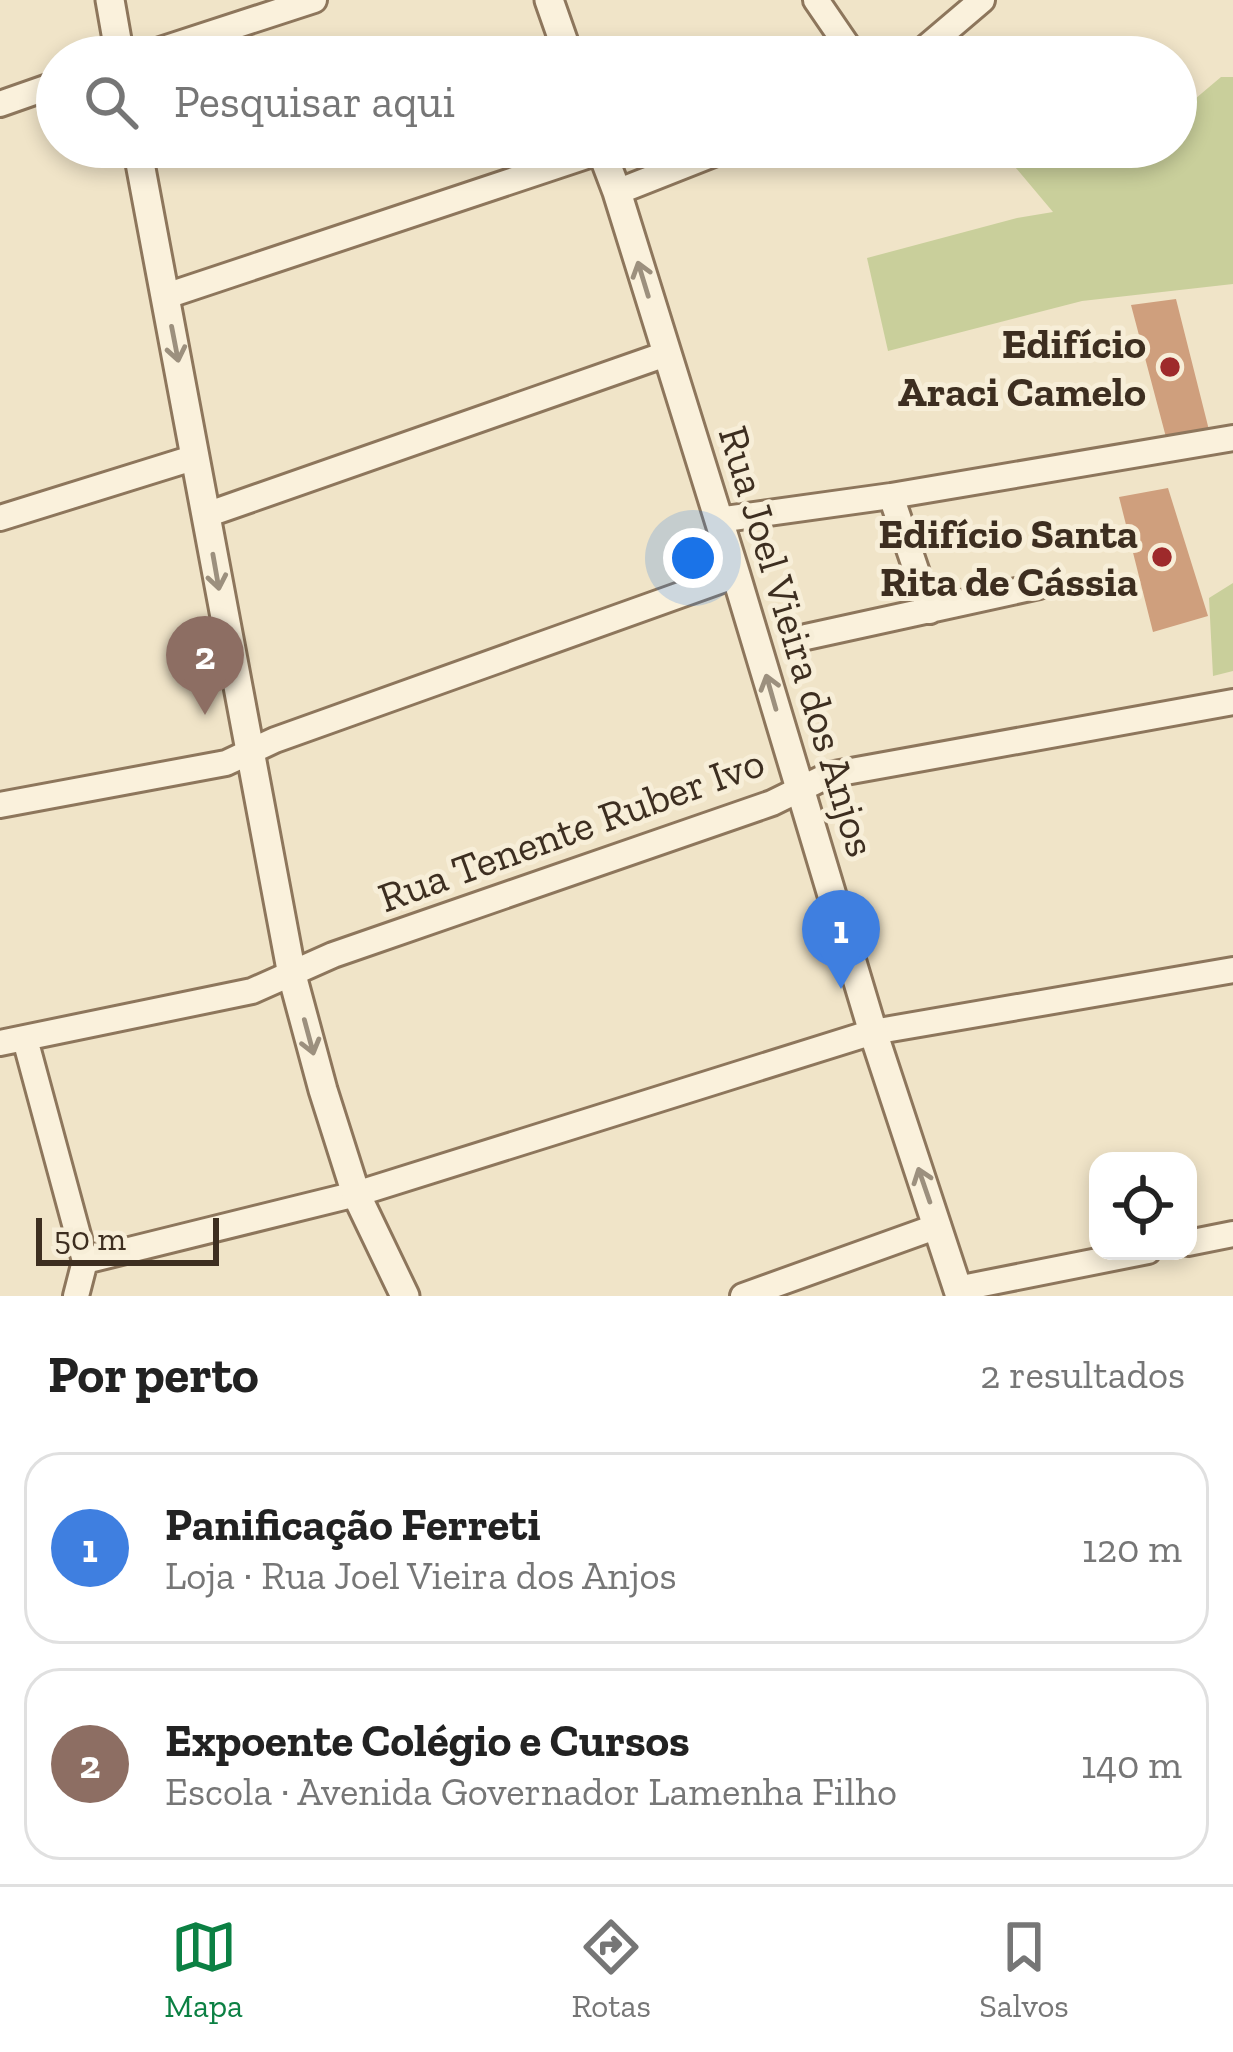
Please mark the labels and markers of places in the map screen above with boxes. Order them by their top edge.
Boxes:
place label: Edifício Araci Camelo [898,318,1146,417]
marker: Edifício Araci Camelo [1157,354,1183,380]
place label: Edifício Santa Rita de Cássia [878,508,1138,607]
marker: Edifício Santa Rita de Cássia [1149,544,1175,570]
pin: 2 [166,616,244,715]
pin: 1 [802,890,880,989]

